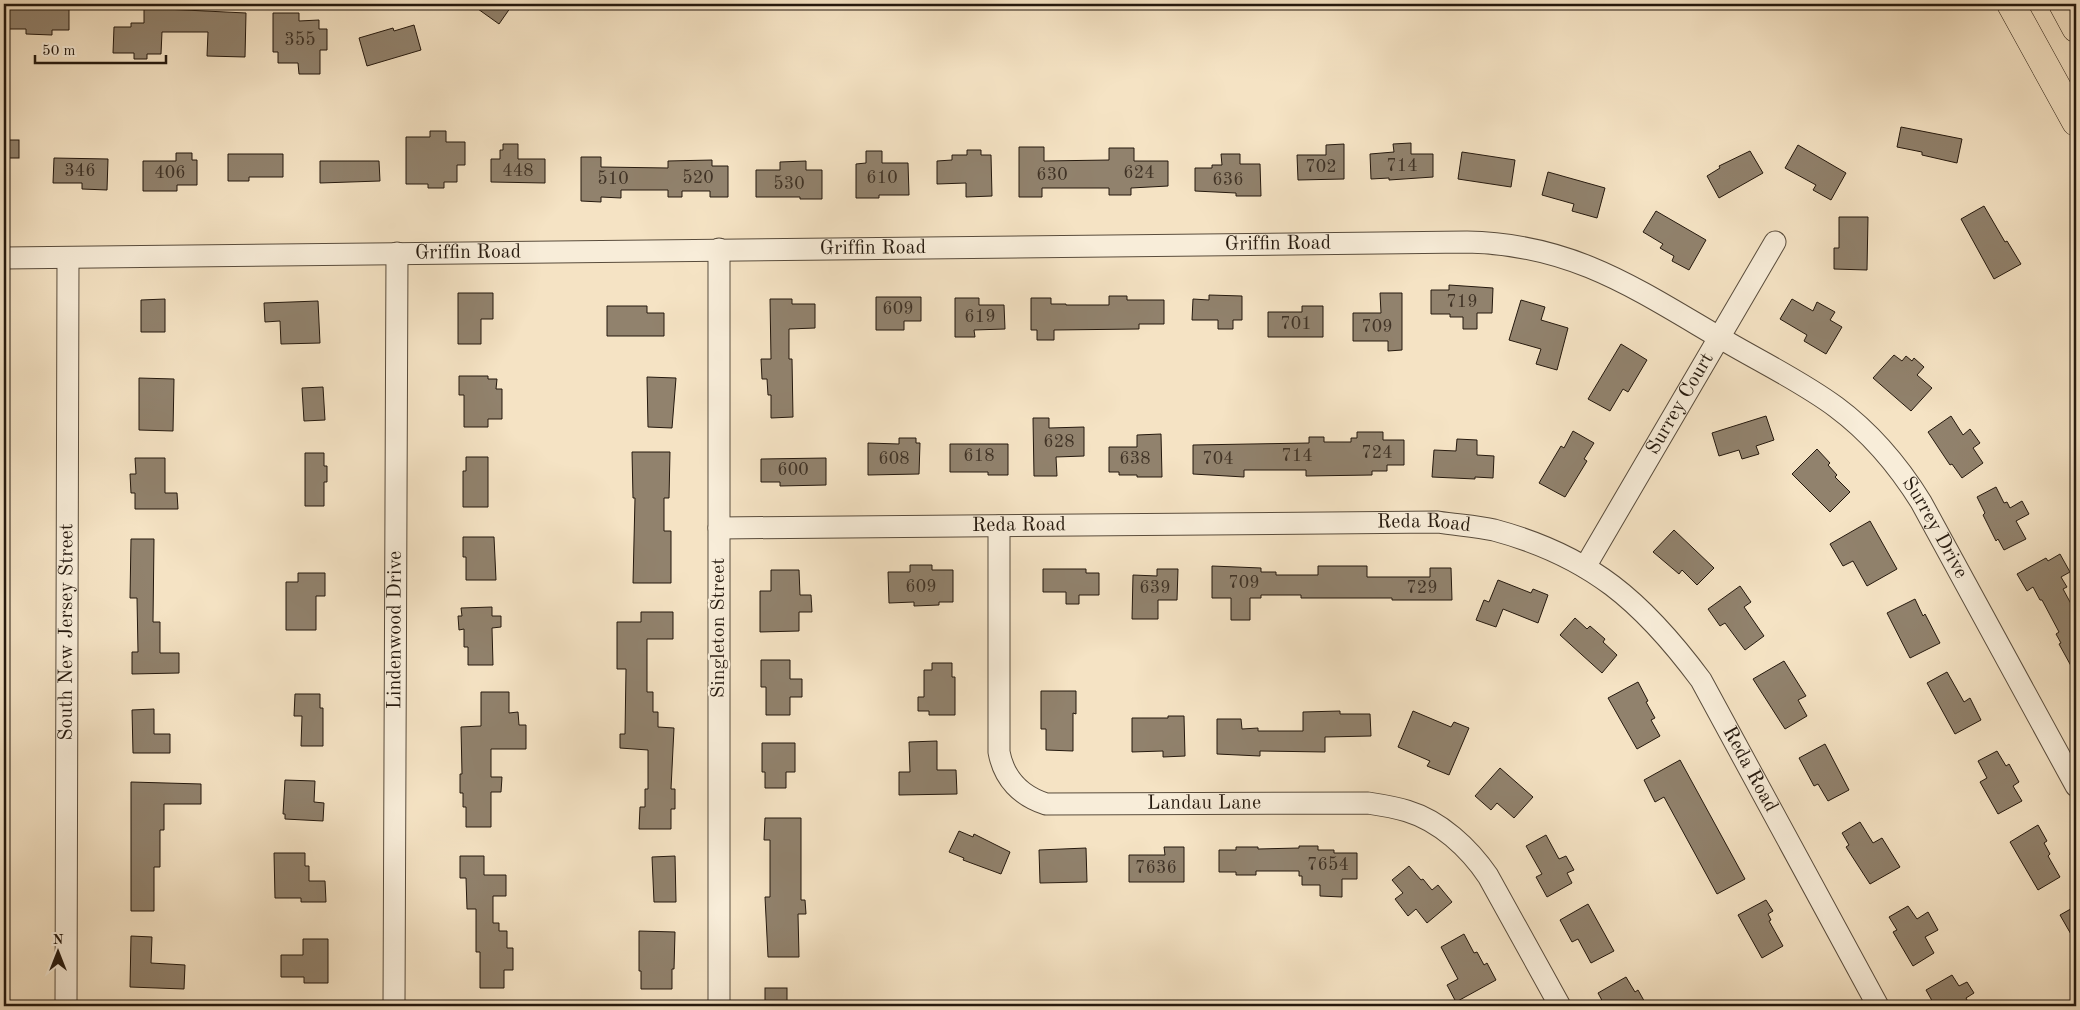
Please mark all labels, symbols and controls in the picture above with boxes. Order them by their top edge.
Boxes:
house number: 355 [284,31,316,49]
scale bar [35,32,166,64]
text: 50 m [42,44,76,59]
house number: 714 [1386,157,1418,175]
house number: 702 [1305,158,1337,176]
house number: 346 [64,162,96,180]
house number: 448 [502,162,534,180]
house number: 406 [154,164,186,182]
house number: 624 [1123,164,1155,182]
house number: 630 [1036,166,1068,184]
house number: 520 [682,169,714,187]
house number: 610 [866,169,898,187]
house number: 510 [597,170,629,188]
house number: 636 [1212,171,1244,189]
house number: 530 [773,175,805,193]
street label: Griffin Road [1225,233,1331,255]
street label: Griffin Road [820,238,926,259]
street label: Griffin Road [415,242,521,264]
house number: 719 [1446,293,1478,311]
house number: 609 [882,300,914,318]
house number: 619 [964,308,996,326]
house number: 701 [1280,315,1312,333]
house number: 709 [1361,318,1393,336]
street label: Surrey Court [1643,350,1718,458]
house number: 628 [1043,433,1075,451]
house number: 724 [1361,444,1393,462]
house number: 618 [963,447,995,465]
house number: 714 [1281,447,1313,465]
house number: 608 [878,450,910,468]
house number: 638 [1119,450,1151,468]
house number: 704 [1202,450,1234,468]
house number: 600 [777,461,809,479]
street label: Surrey Drive [1898,474,1971,582]
street label: Reda Road [1377,512,1472,536]
street label: Reda Road [972,515,1066,536]
street label: South New Jersey Street [57,523,77,741]
street label: Lindenwood Drive [385,551,406,709]
street label: Singleton Street [709,558,729,698]
house number: 709 [1228,574,1260,592]
house number: 609 [905,578,937,596]
house number: 639 [1139,579,1171,597]
house number: 729 [1406,579,1438,597]
street label: Reda Road [1718,723,1781,816]
street label: Landau Lane [1147,793,1261,814]
house number: 7654 [1307,856,1349,874]
house number: 7636 [1135,859,1177,877]
north arrow [32,928,82,978]
text: N [53,933,64,947]

